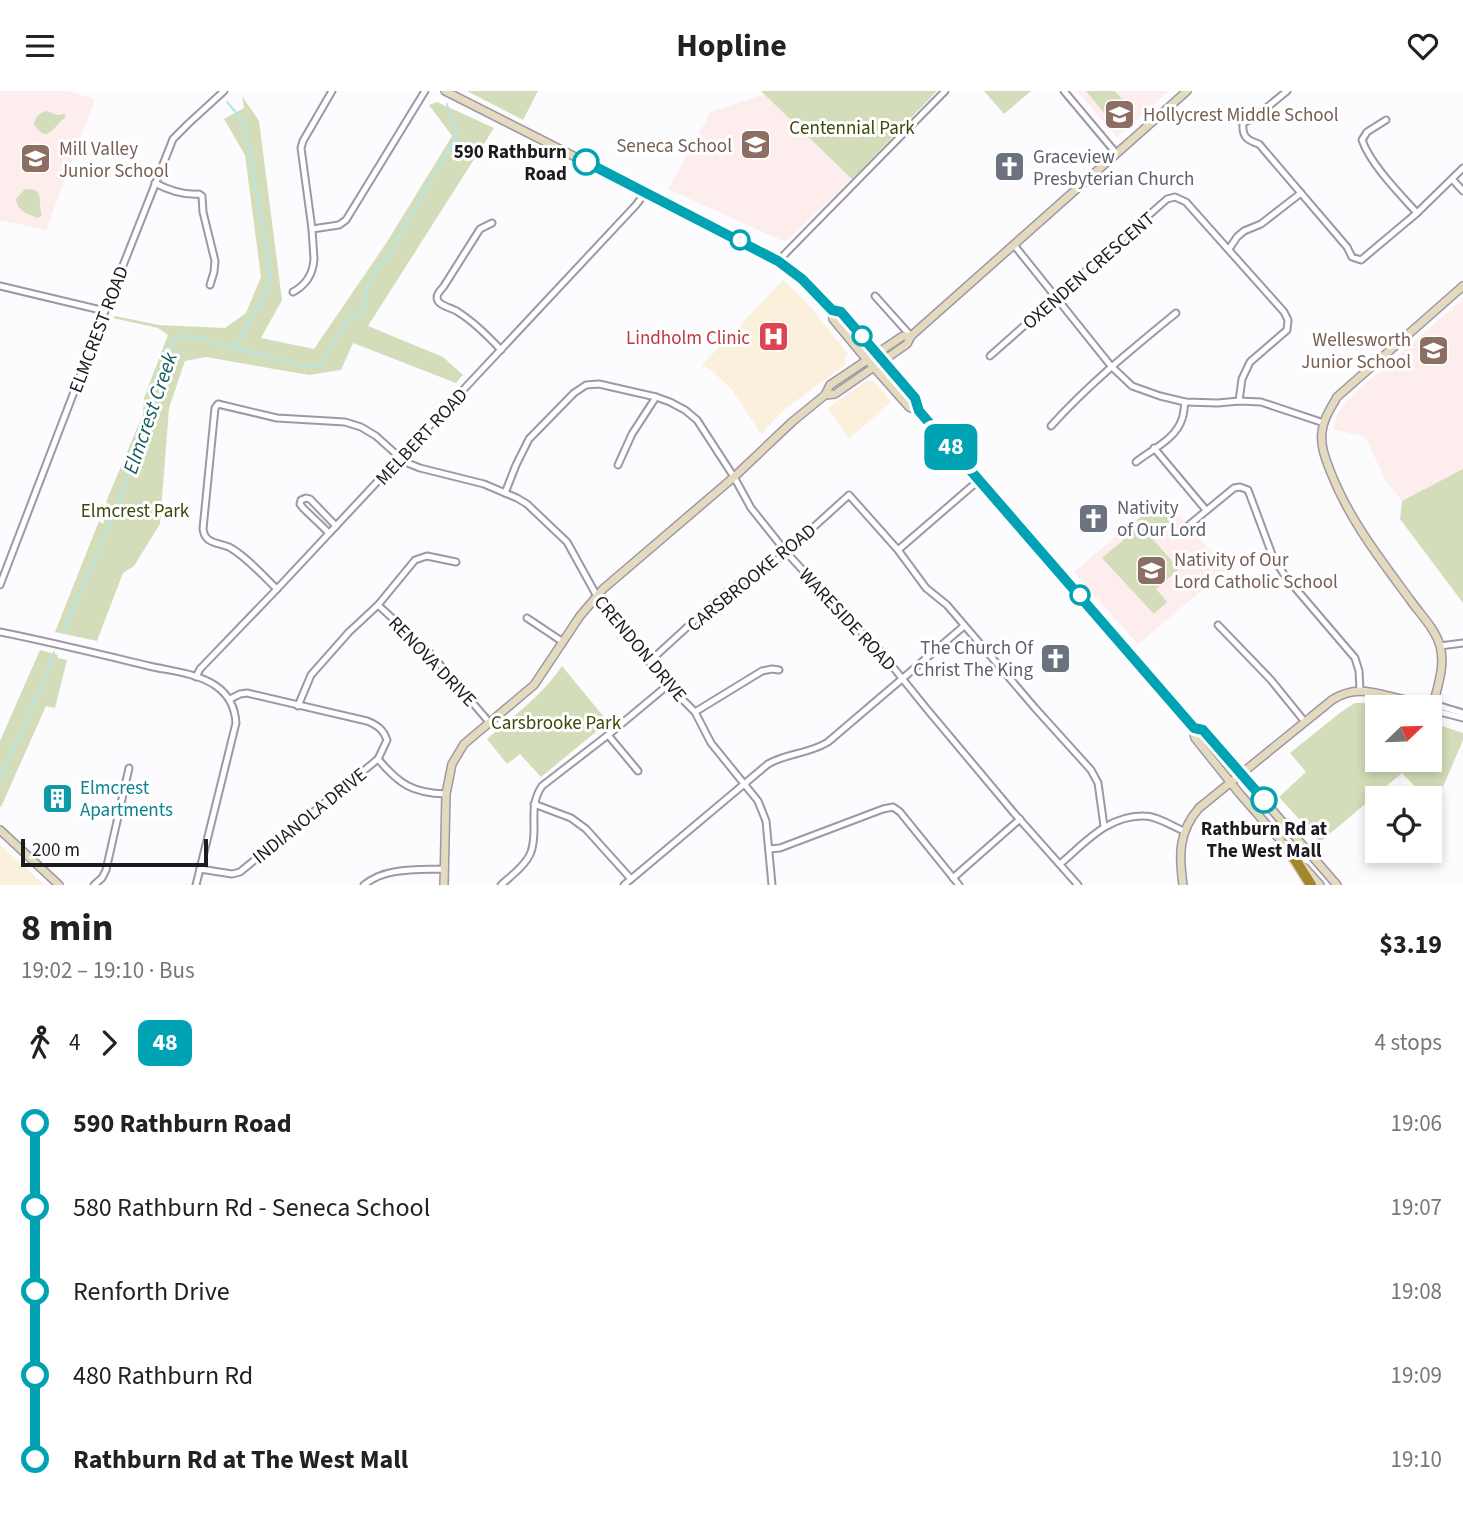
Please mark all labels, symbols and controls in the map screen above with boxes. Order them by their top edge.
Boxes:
text: Hopline [676,23,787,69]
icon: menu [21,27,59,65]
icon: heart [1404,27,1442,65]
school or university icon: Hollycrest Middle School [1103,97,1137,131]
place label: Hollycrest Middle School [1143,102,1339,129]
park label: Centennial Park [789,115,915,142]
school or university icon: Seneca School [738,128,772,162]
place label: Seneca School [616,133,732,160]
place label: Mill Valley Junior School [59,136,169,185]
place label: 590 Rathburn Road [454,139,567,188]
school or university icon: Mill Valley Junior School [19,142,53,176]
place label: Graceview Presbyterian Church [1033,144,1194,193]
marker: 590 Rathburn Road [573,149,599,175]
church icon: Graceview Presbyterian Church [993,150,1027,184]
street label: OXENDEN CRESCENT [1017,206,1161,336]
unlabelled marker [730,230,750,250]
street label: ELMCREST ROAD [63,262,136,397]
hospital icon: Lindholm Clinic [756,320,790,354]
place label: Lindholm Clinic [626,325,750,352]
unlabelled marker [852,326,872,346]
place label: Wellesworth Junior School [1301,327,1411,376]
school or university icon: Wellesworth Junior School [1417,333,1451,367]
water label: Elmcrest Creek [115,347,185,478]
street label: MELBERT ROAD [370,382,474,492]
line badge: 48 [920,424,982,470]
text: 48 [938,429,964,464]
place label: Nativity of Our Lord [1117,495,1206,544]
park label: Elmcrest Park [81,498,190,525]
church icon: Nativity of Our Lord [1077,501,1111,535]
street label: CARSBROOKE ROAD [682,518,822,639]
place label: Nativity of Our Lord Catholic School [1174,547,1338,596]
school or university icon: Nativity of Our Lord Catholic School [1134,553,1168,587]
street label: WARESIDE ROAD [792,563,902,677]
unlabelled marker [1070,585,1090,605]
street label: CRENDON DRIVE [587,590,693,708]
street label: RENOVA DRIVE [382,611,482,713]
place label: The Church Of Christ The King [913,635,1034,684]
church icon: The Church Of Christ The King [1039,641,1073,675]
north arrow [1365,695,1442,772]
map controls [1365,695,1442,863]
park label: Carsbrooke Park [491,710,622,737]
street label: INDIANOLA DRIVE [247,762,373,871]
place label: Elmcrest Apartments [80,775,173,824]
building icon: Elmcrest Apartments [40,781,74,815]
button: locate [1365,786,1442,863]
marker: Rathburn Rd at The West Mall [1251,787,1277,813]
place label: Rathburn Rd at The West Mall [1201,816,1327,865]
scale bar [21,836,208,868]
text: 200 m [32,837,80,864]
text: 8 min [21,901,113,955]
text: $3.19 [1379,926,1442,963]
text: 19:02 – 19:10 · Bus [21,954,195,987]
icon: walk [21,1024,59,1062]
icon: forward [90,1024,128,1062]
text: 48 [152,1025,178,1060]
text: 4 [69,1026,80,1059]
text: 4 stops [1375,1026,1442,1059]
text: 590 Rathburn Road [73,1105,292,1142]
text: 19:06 [1391,1107,1442,1140]
text: 580 Rathburn Rd - Seneca School [73,1189,430,1226]
text: 19:07 [1391,1191,1442,1224]
text: Renforth Drive [73,1273,230,1310]
text: 19:08 [1391,1275,1442,1308]
text: 480 Rathburn Rd [73,1357,253,1394]
text: 19:09 [1391,1359,1442,1392]
text: Rathburn Rd at The West Mall [73,1441,408,1478]
text: 19:10 [1391,1443,1442,1476]

